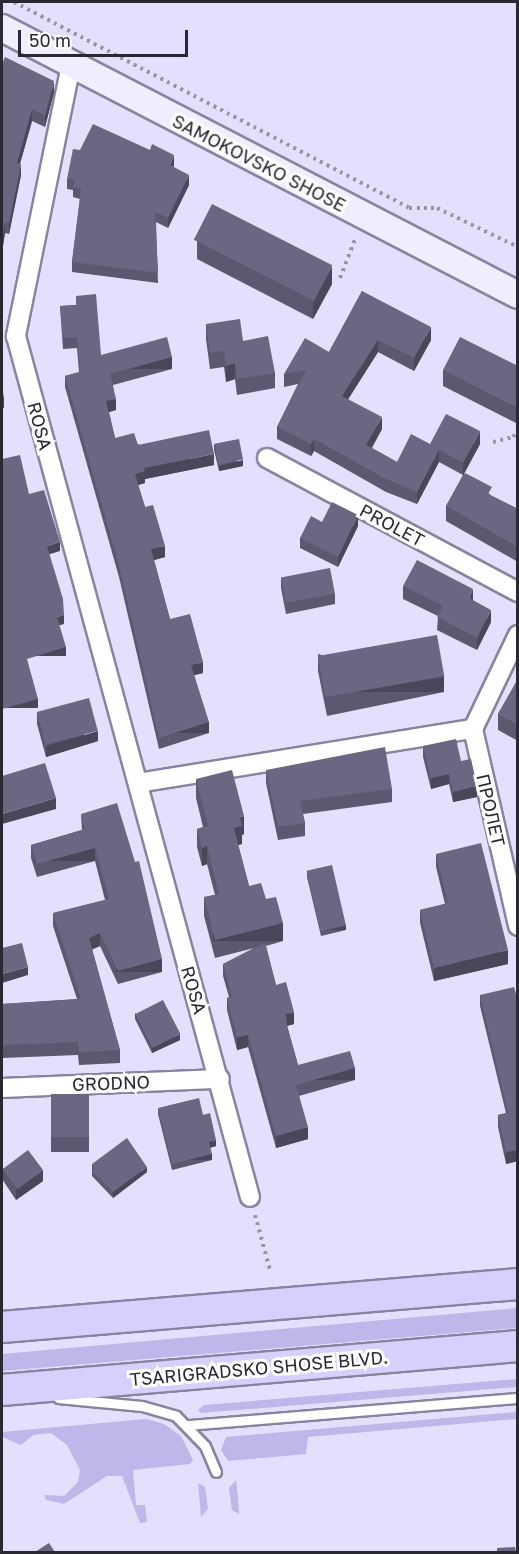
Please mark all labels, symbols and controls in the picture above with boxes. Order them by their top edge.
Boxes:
scale bar [21,18,190,56]
text: 50 m [29,29,71,51]
street label: SAMOKOVSKO SHOSE [169,110,349,216]
street label: ROSA [23,400,57,452]
street label: PROLET [356,499,428,551]
street label: ПРОЛЕТ [472,772,510,848]
street label: ROSA [177,963,211,1017]
street label: GRODNO [72,1071,150,1095]
street label: TSARIGRADSKO SHOSE BLVD. [129,1346,389,1390]

